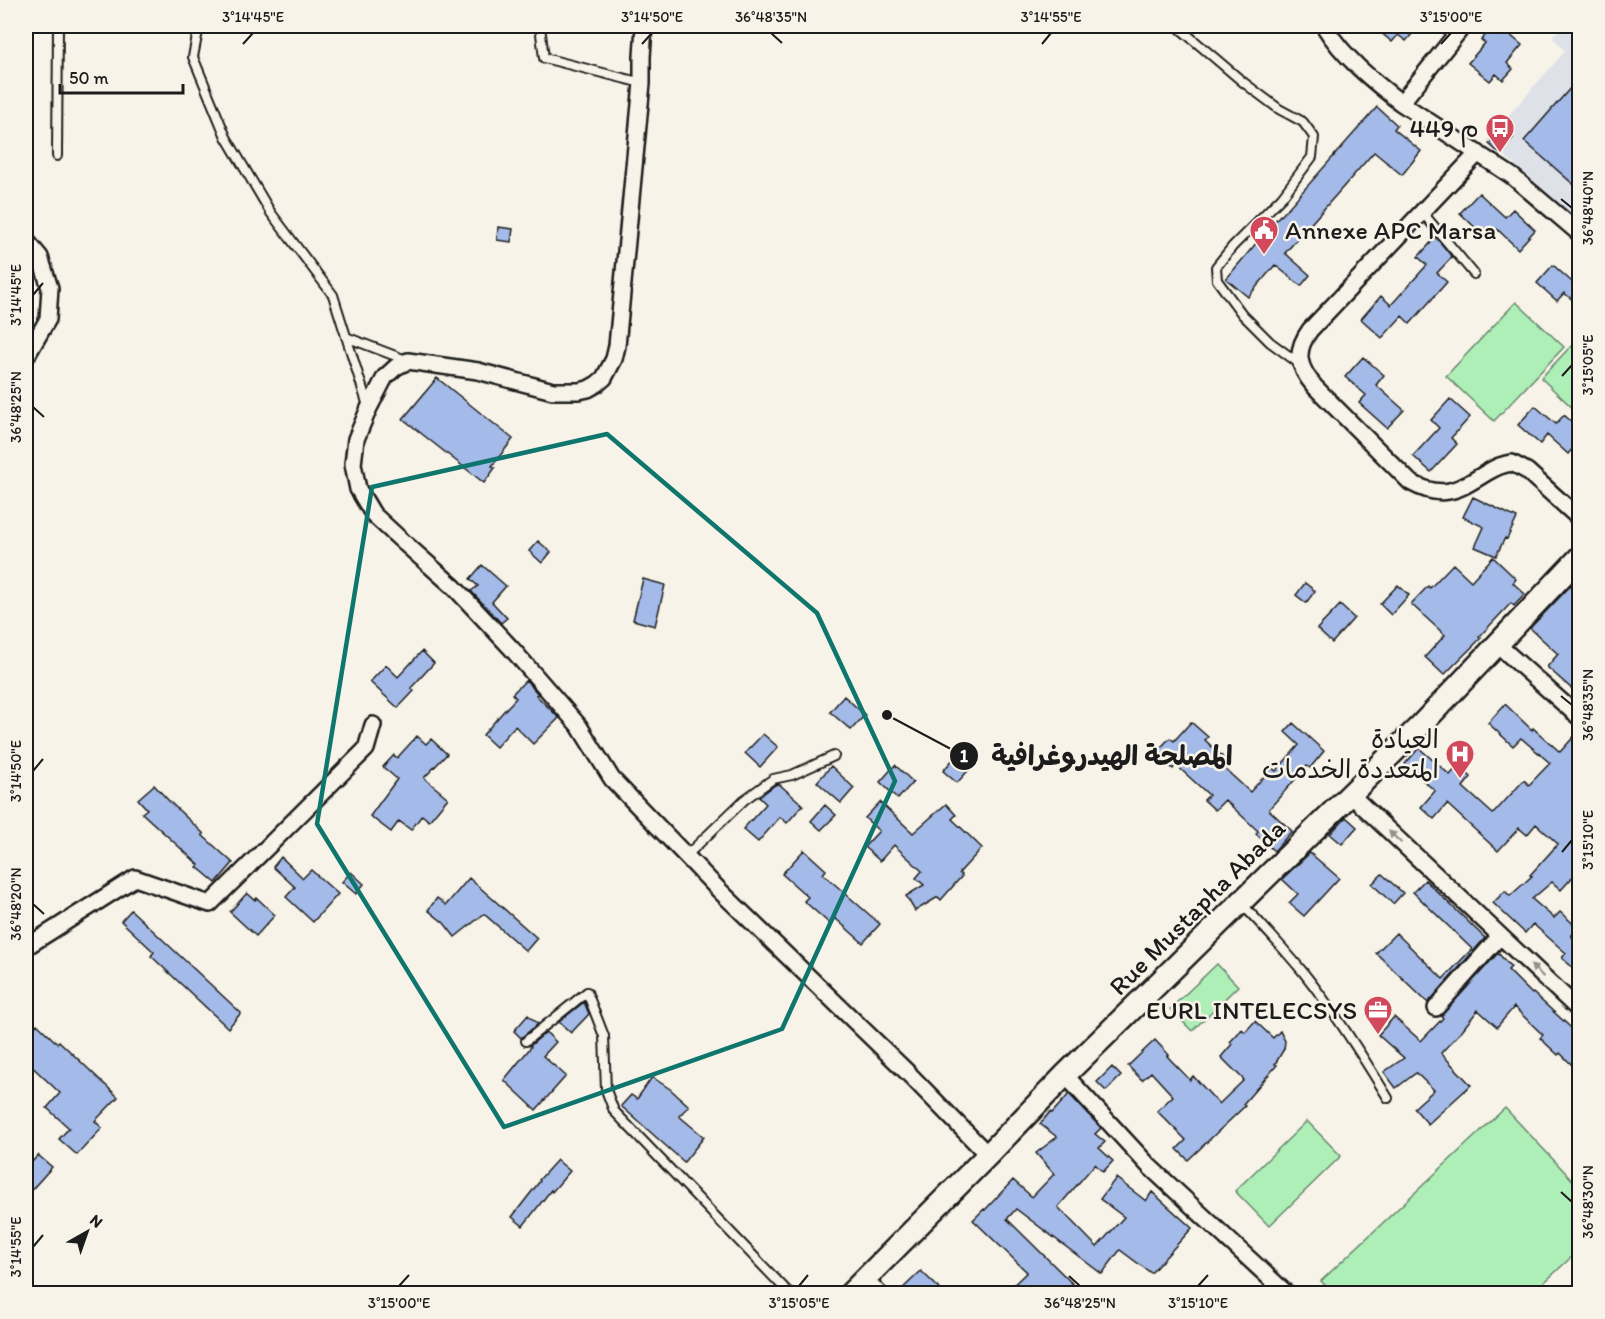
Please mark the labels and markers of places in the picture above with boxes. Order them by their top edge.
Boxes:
place label: م 449 [1409,112,1479,148]
bus stop icon: م 449 [1484,112,1516,154]
public building icon: Annexe APC Marsa [1248,214,1280,256]
place label: Annexe APC Marsa [1285,214,1496,246]
place label: العيادة المتعددة الخدمات [1262,723,1439,785]
callout: المصلحة الهيدروغرافية [949,733,1245,778]
hospital icon: العيادة المتعددة الخدمات [1444,738,1476,780]
place label: EURL INTELECSYS [1146,994,1357,1026]
office icon: EURL INTELECSYS [1362,994,1394,1036]

